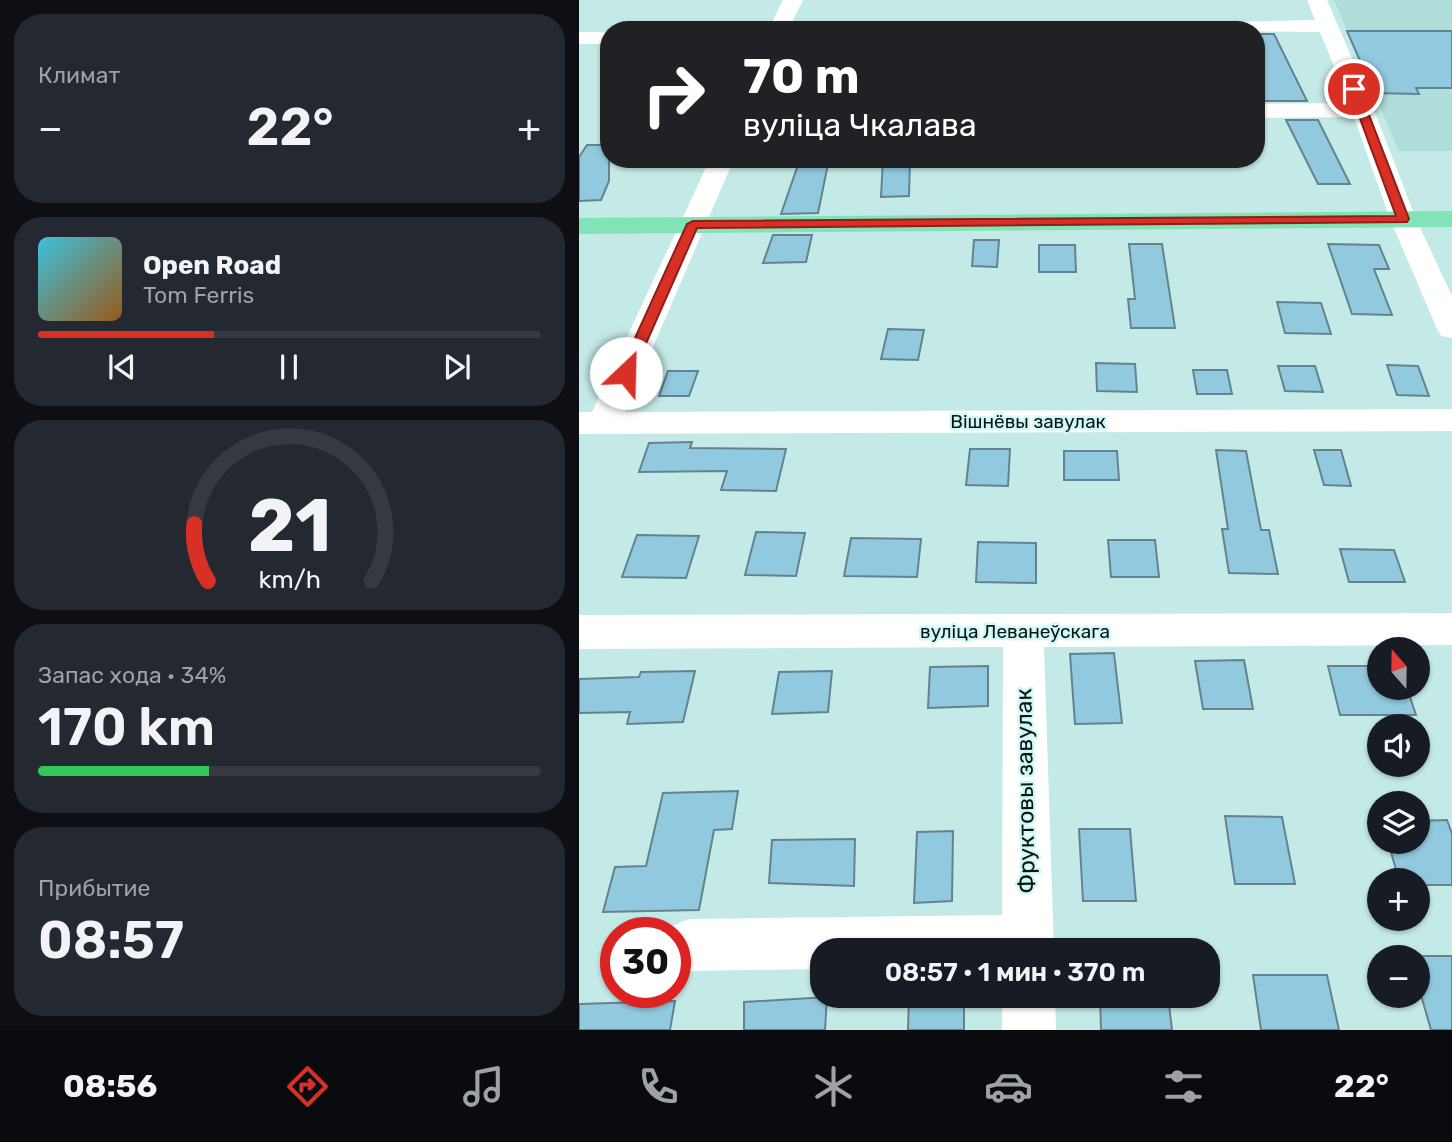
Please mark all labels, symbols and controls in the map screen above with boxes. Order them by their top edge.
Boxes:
text: 70 m [743,47,860,105]
icon: right [628,49,719,140]
pin [1324,59,1384,119]
text: Климат [38,61,120,89]
icon: arrive [1335,70,1373,108]
text: 22° [247,96,334,158]
text: − [38,105,63,151]
text: + [517,105,541,151]
text: вуліца Чкалава [743,106,977,144]
text: Open Road [143,250,281,281]
text: Tom Ferris [143,281,254,309]
position arrow [589,336,663,410]
icon: previous [103,348,141,386]
icon: pause [270,348,308,386]
icon: next [438,348,476,386]
street label: Вішнёвы завулак [950,410,1106,433]
text: 21 [248,483,331,569]
text: km/h [258,565,321,594]
street label: вуліца Леванеўскага [920,620,1110,643]
north arrow [1367,637,1429,700]
map controls [1367,637,1430,1008]
text: Запас хода · 34% [38,661,226,689]
street label: Фруктовы завулак [1009,688,1041,894]
text: 170 km [38,696,215,758]
button: sound [1367,714,1430,777]
button: layers [1367,791,1430,854]
button: + [1367,868,1430,931]
text: Прибытие [38,874,150,902]
text: 08:57 [38,909,184,971]
speed limit sign: 30 [600,917,691,1008]
button: − [1367,945,1430,1008]
text: 08:57 · 1 мин · 370 m [885,957,1145,988]
icon: directions [283,1062,332,1111]
icon: music [459,1062,508,1111]
icon: phone [634,1062,683,1111]
icon: climate [809,1062,858,1111]
icon: car [984,1062,1033,1111]
icon: filters [1159,1062,1208,1111]
text: 08:56 [63,1067,157,1105]
text: 22° [1334,1067,1389,1105]

